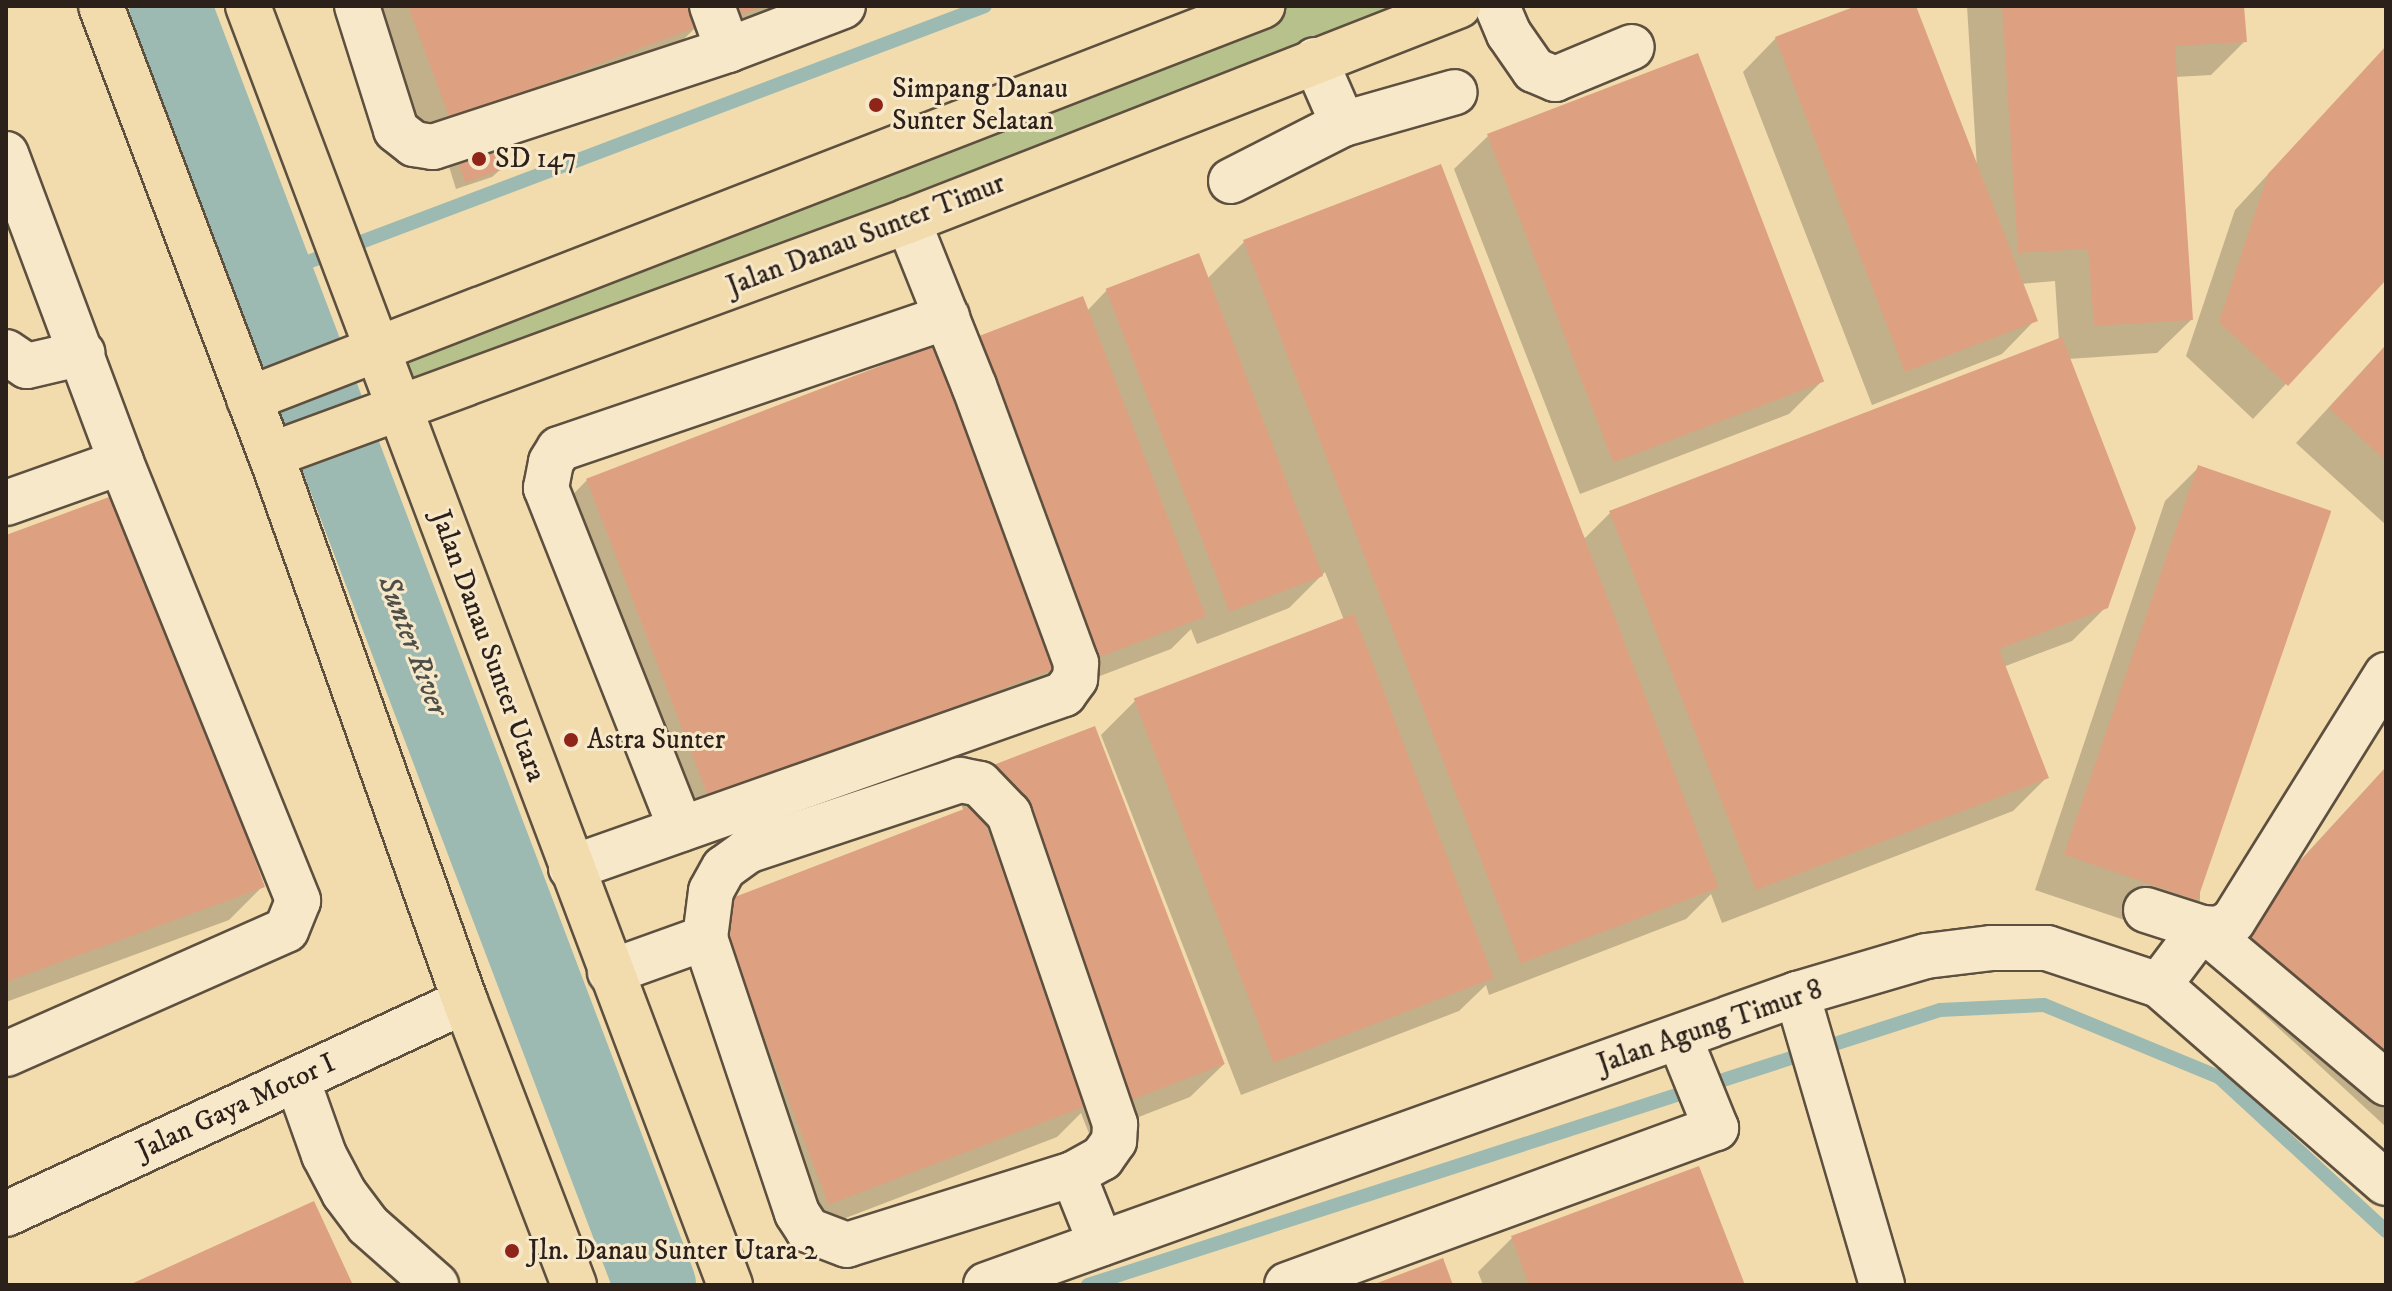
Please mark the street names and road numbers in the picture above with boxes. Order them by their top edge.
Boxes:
street label: Jalan Danau Sunter Timur [722,166,1010,304]
street label: Jalan Danau Sunter Utara [423,506,553,786]
street label: Jalan Agung Timur 8 [1593,973,1827,1081]
street label: Jalan Gaya Motor I [131,1046,341,1168]

